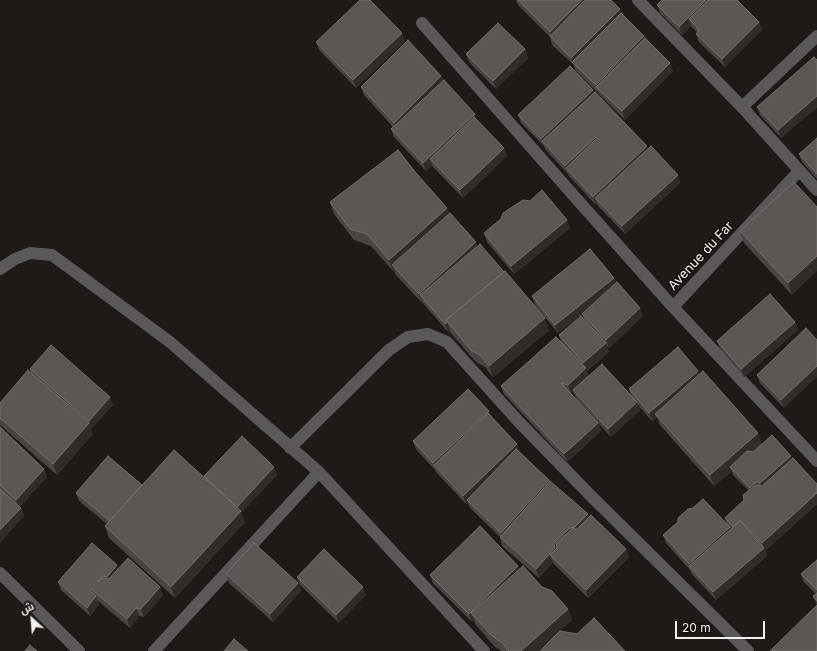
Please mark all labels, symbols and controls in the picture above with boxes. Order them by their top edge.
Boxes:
street label: Avenue du Far [665,218,737,294]
north arrow [12,599,52,639]
text: ش [17,599,36,618]
scale bar [677,613,767,639]
text: 20 m [682,620,711,635]

